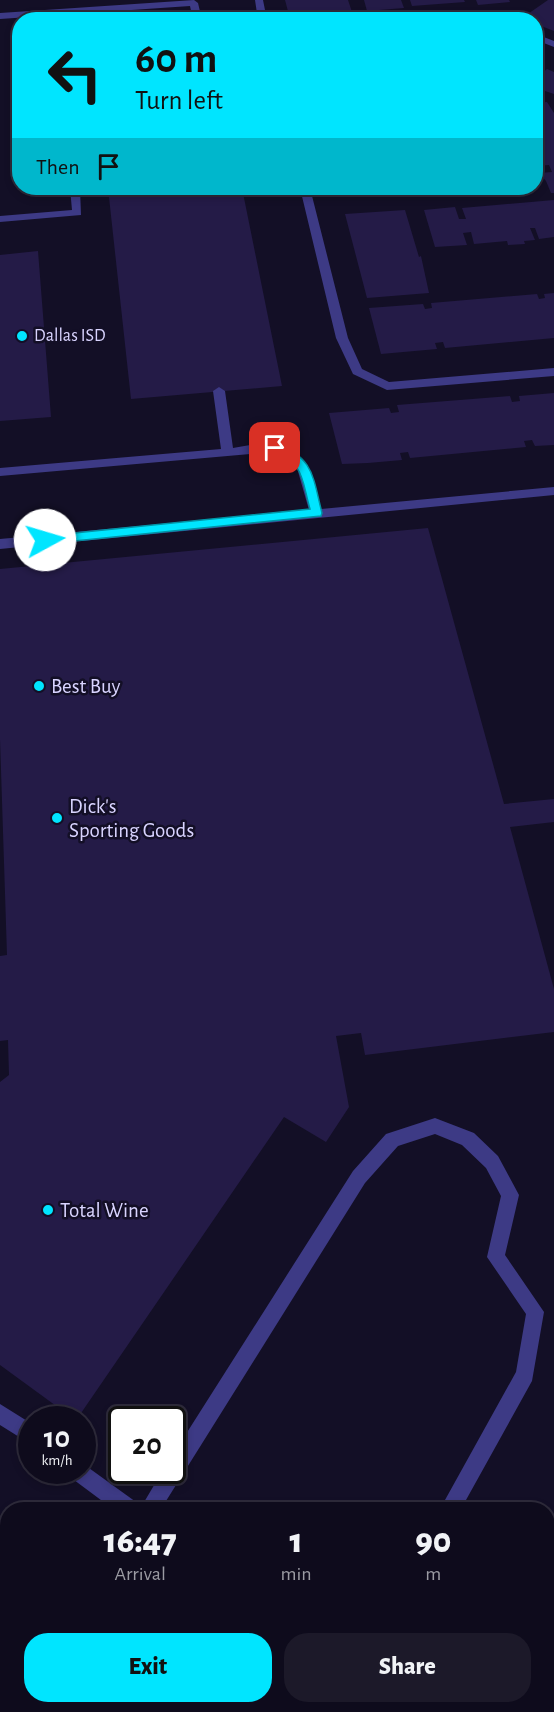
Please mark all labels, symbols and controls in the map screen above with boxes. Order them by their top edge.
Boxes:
icon: left [36,36,114,114]
text: 60 m [135,38,217,80]
text: Turn left [135,87,223,114]
icon: arrive [92,150,125,183]
text: Then [36,156,80,178]
place label: Dallas ISD [34,327,106,345]
marker: Dallas ISD [15,329,29,343]
pin [249,422,300,473]
icon: arrive [258,431,291,464]
position arrow [13,508,77,572]
place label: Best Buy [51,676,120,697]
marker: Best Buy [32,679,46,693]
place label: Dick's Sporting Goods [69,796,194,841]
marker: Dick's Sporting Goods [50,811,64,825]
place label: Total Wine [60,1200,149,1221]
marker: Total Wine [41,1203,55,1217]
speed limit sign: 20 [108,1406,186,1484]
text: 10 [44,1423,70,1453]
text: km/h [42,1453,72,1468]
text: 16:47 [104,1523,177,1559]
text: 1 [289,1523,303,1559]
text: 90 [415,1523,451,1559]
text: Arrival [115,1564,166,1584]
text: min [280,1564,312,1584]
text: m [425,1564,441,1584]
button: Exit [24,1633,272,1702]
button: Share [284,1633,531,1702]

